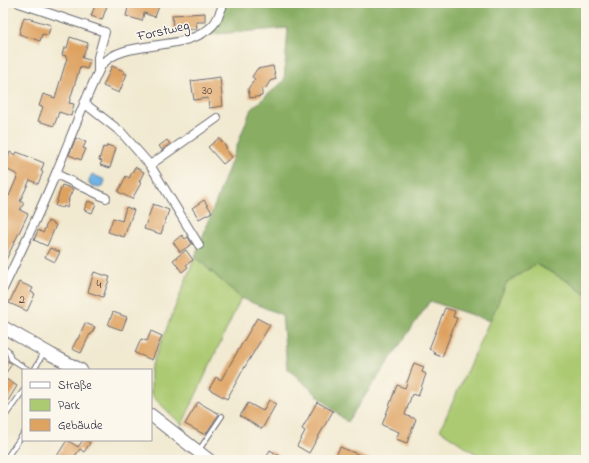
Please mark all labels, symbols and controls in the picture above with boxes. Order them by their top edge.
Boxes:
street label: Forstweg [134,15,192,49]
house number: 30 [202,82,212,100]
house number: 4 [97,276,102,294]
house number: 2 [19,291,25,309]
legend [22,369,152,441]
text: Straße [58,377,92,395]
text: Park [58,397,80,415]
text: Gebäude [58,417,103,435]

